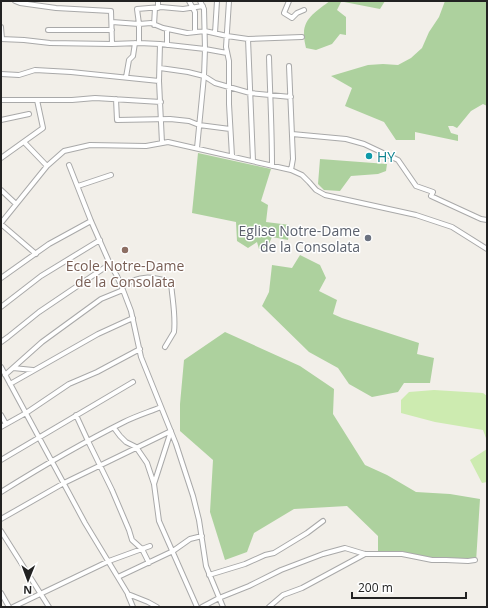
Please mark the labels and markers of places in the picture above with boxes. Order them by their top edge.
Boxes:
place label: HY [377,147,395,166]
marker: HY [364,151,374,161]
place label: Eglise Notre-Dame de la Consolata [239,221,360,256]
marker: Eglise Notre-Dame de la Consolata [363,233,373,243]
marker: Ecole Notre-Dame de la Consolata [120,245,130,255]
place label: Ecole Notre-Dame de la Consolata [66,256,185,291]

